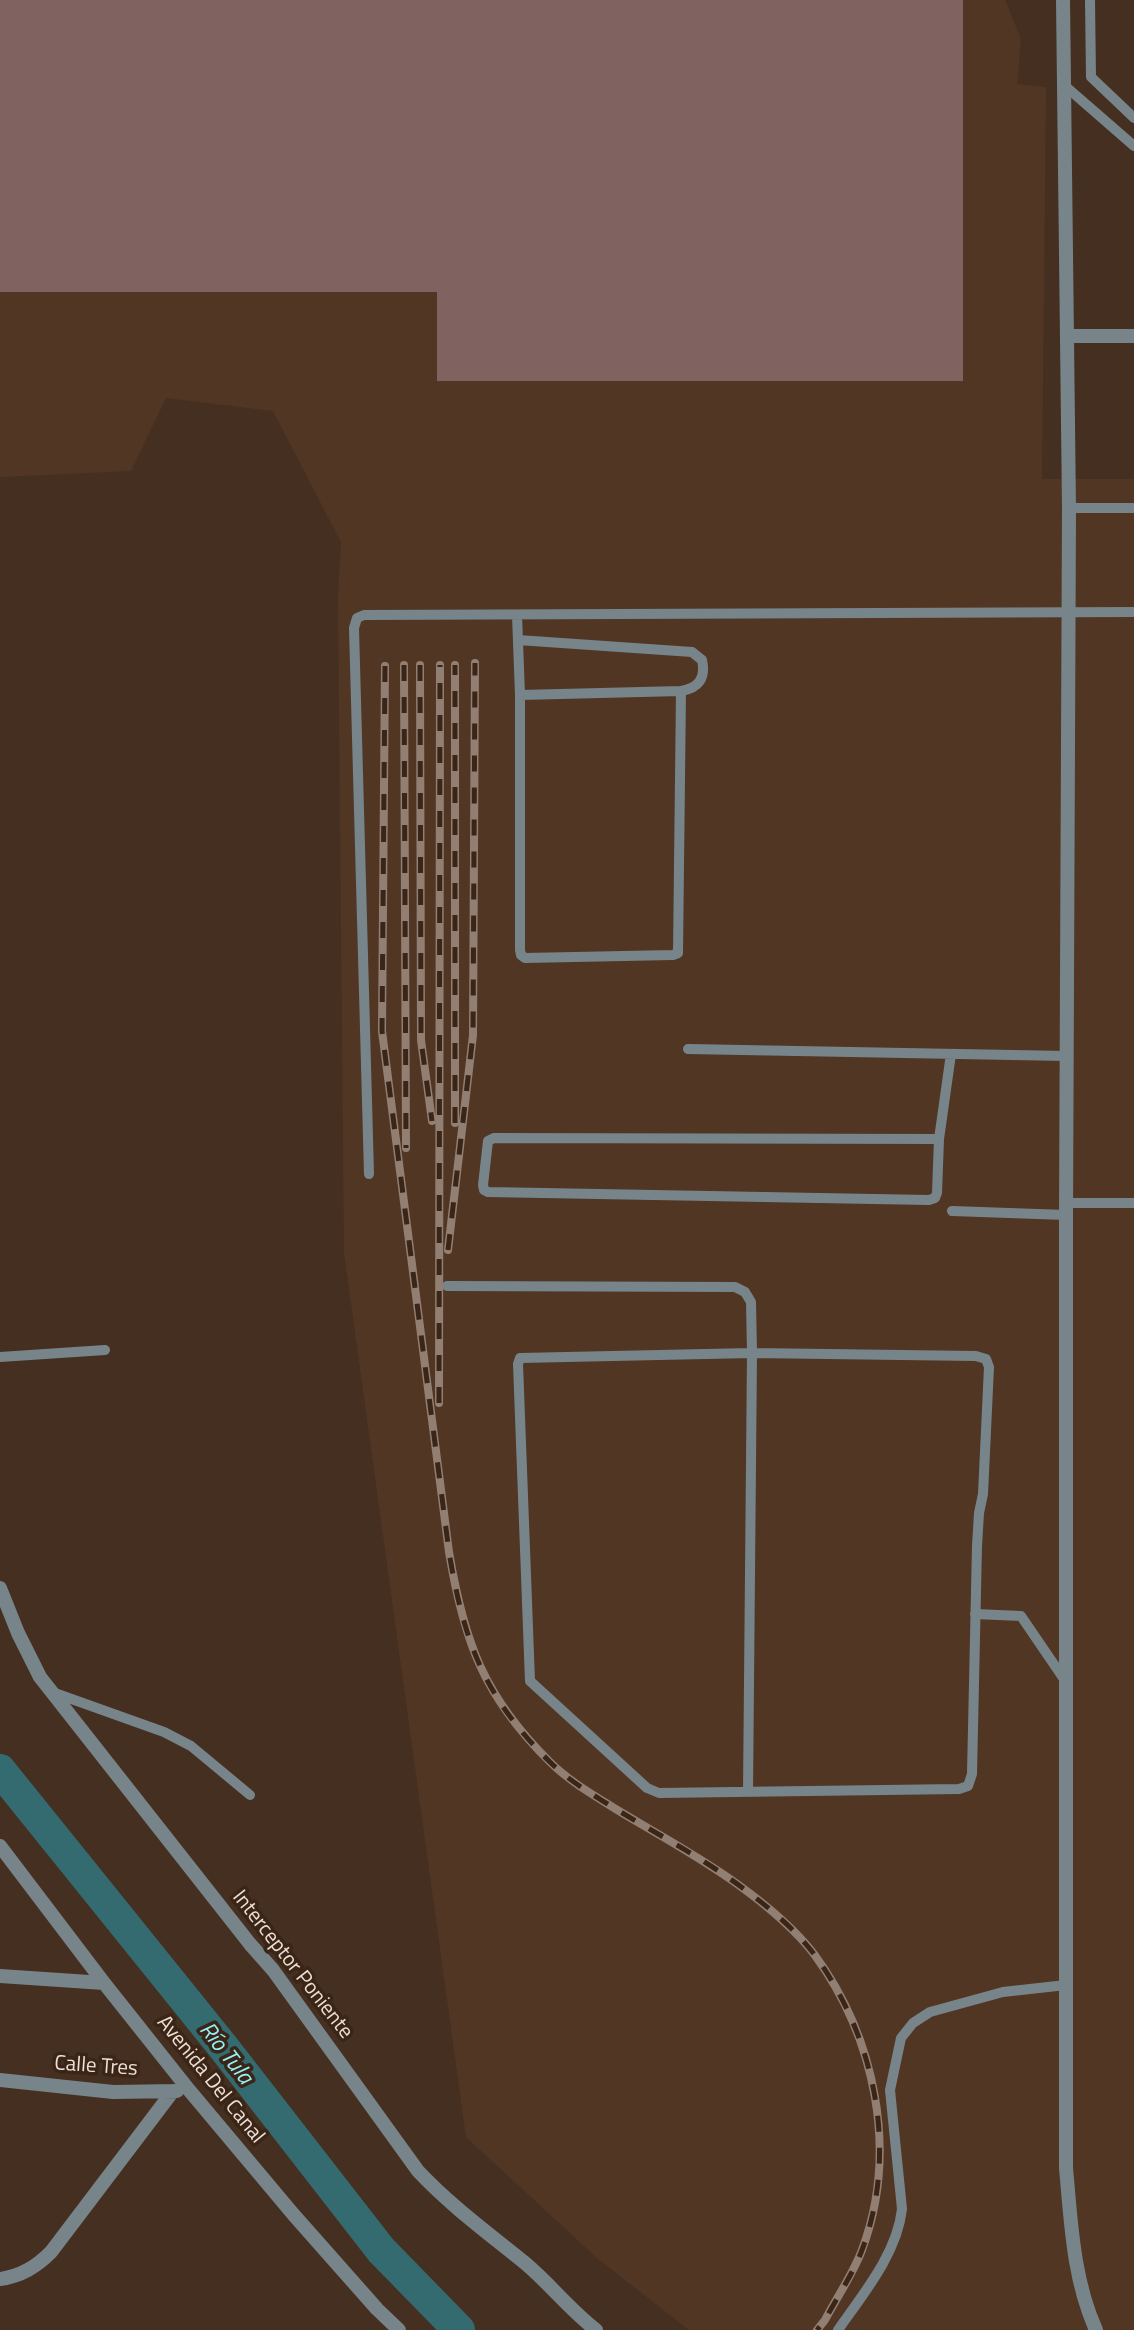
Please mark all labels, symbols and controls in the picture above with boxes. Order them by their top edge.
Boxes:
street label: Interceptor Poniente [226,1886,358,2044]
street label: Avenida Del Canal [151,2011,269,2149]
water label: Río Tula [192,2017,258,2091]
street label: Calle Tres [53,2052,139,2082]

